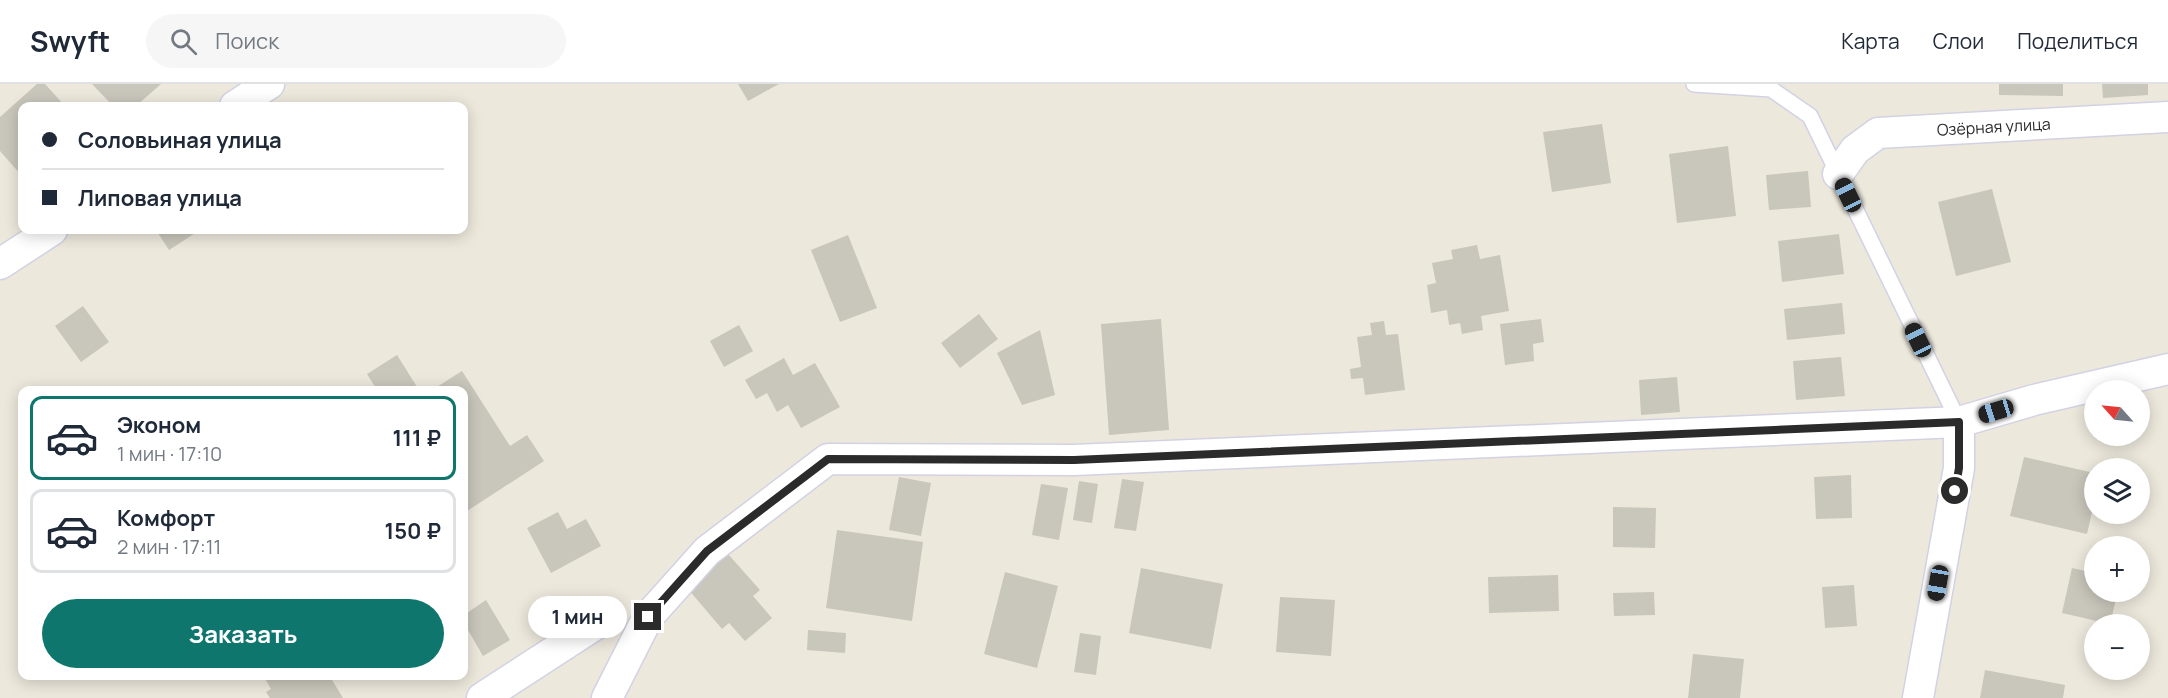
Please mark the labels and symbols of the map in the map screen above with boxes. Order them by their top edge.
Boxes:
street label: Озёрная улица [1936,112,2051,141]
car [1832,175,1864,215]
car [1902,320,1934,360]
north arrow [2084,380,2150,446]
car [1976,397,2016,425]
route start [1941,477,1968,504]
car [1926,564,1950,602]
callout: 1 мин [528,596,627,638]
route end [634,603,661,630]

